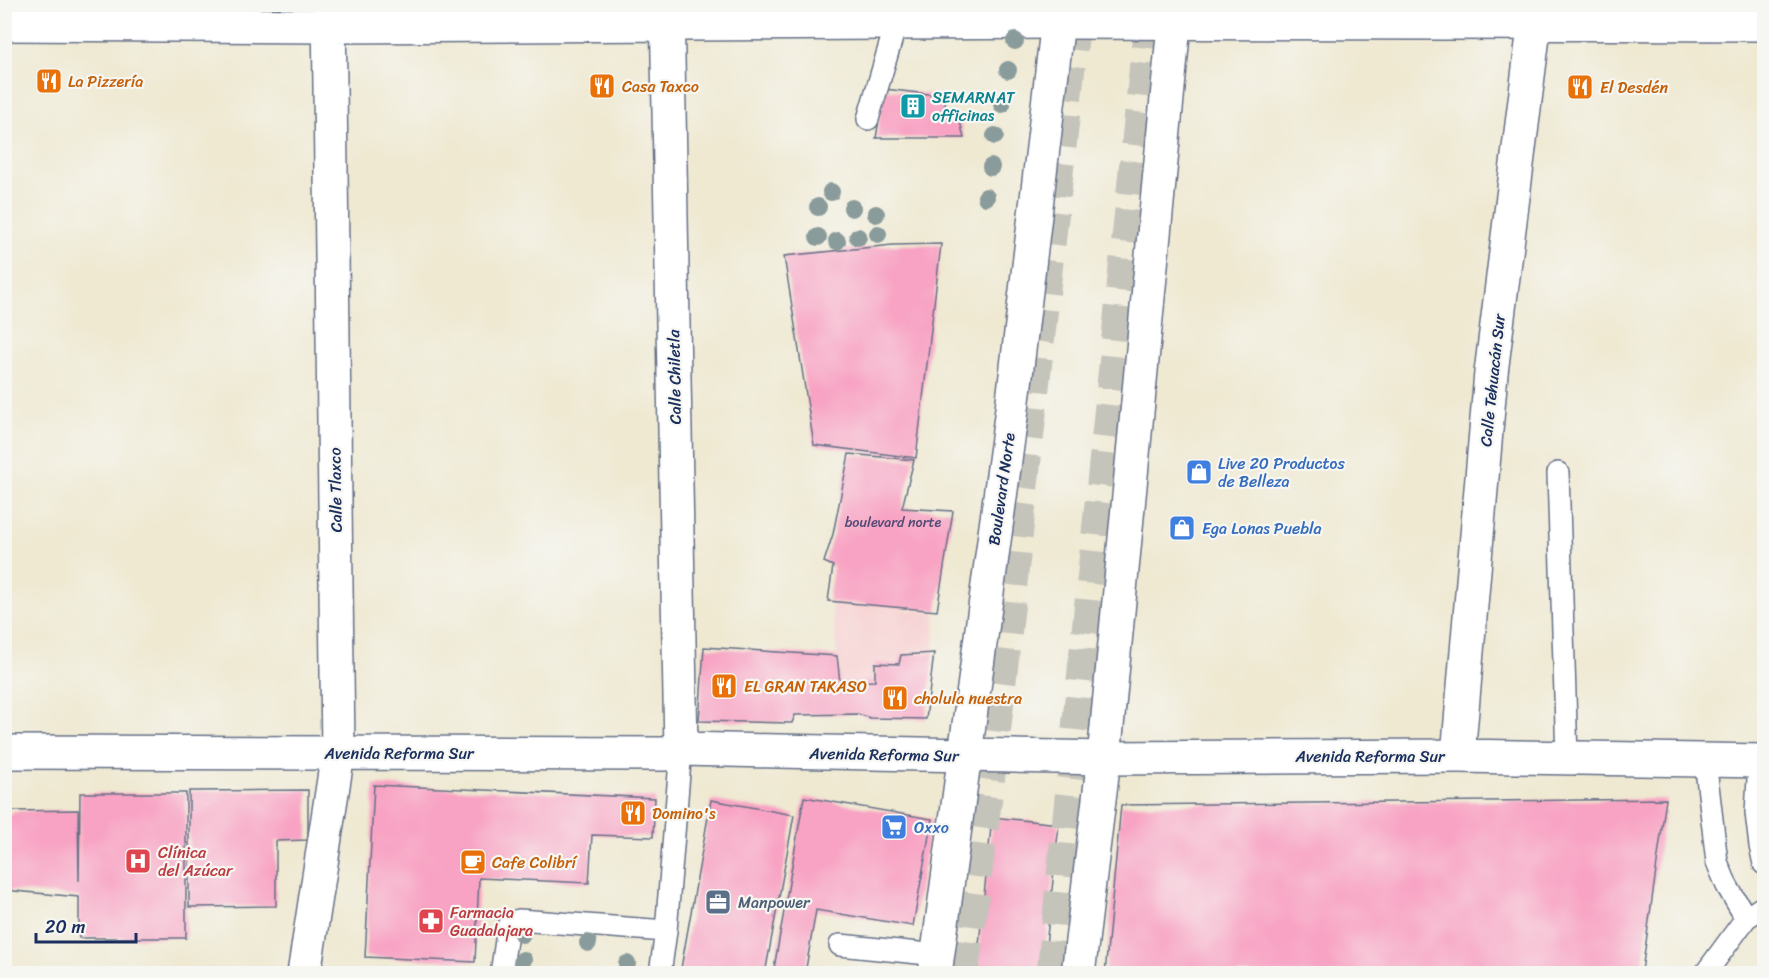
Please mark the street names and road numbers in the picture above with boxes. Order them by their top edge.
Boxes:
street label: Calle Tehuacán Sur [1471,311,1514,448]
street label: Calle Chiletla [659,328,690,425]
street label: Boulevard Norte [979,431,1024,547]
street label: Calle Tlaxco [320,447,351,533]
street label: Avenida Reforma Sur [323,739,475,768]
street label: Avenida Reforma Sur [808,739,960,770]
street label: Avenida Reforma Sur [1294,742,1446,771]

